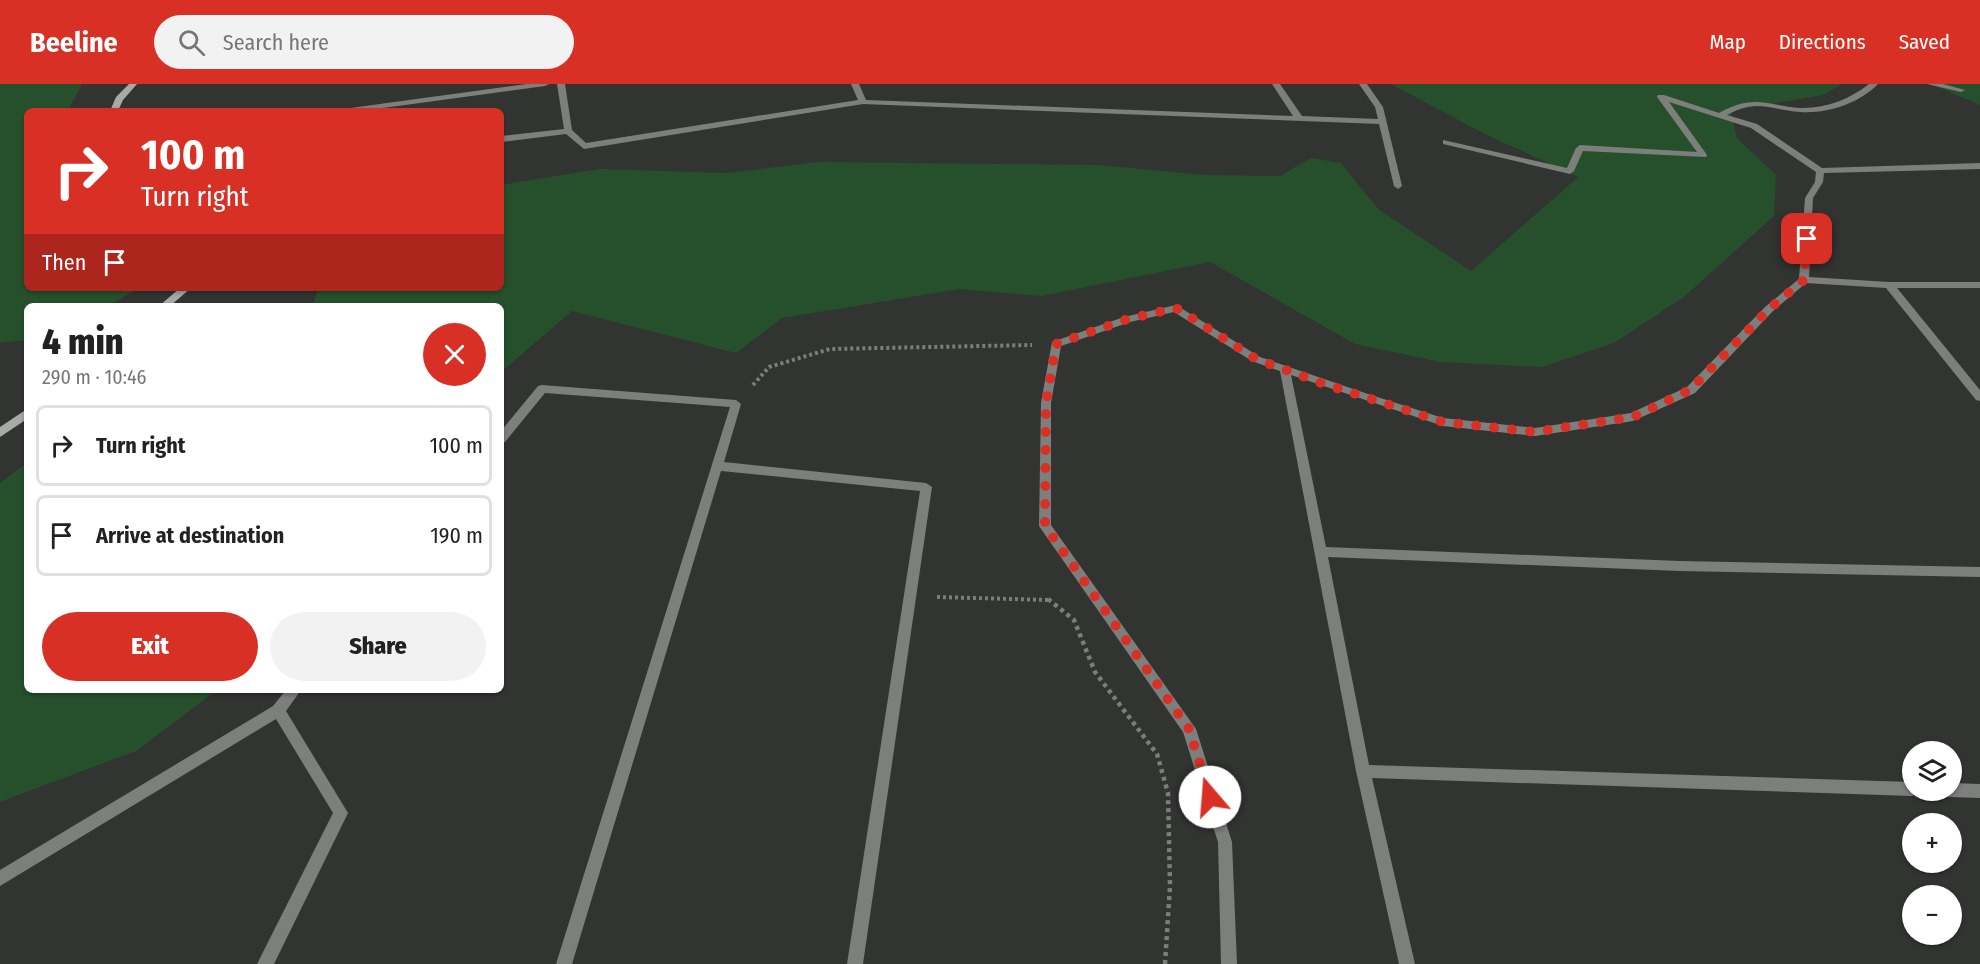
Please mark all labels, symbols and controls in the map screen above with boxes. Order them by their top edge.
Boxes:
search box [154,15,574,69]
text: Beeline [30,26,118,59]
icon: search [175,26,208,59]
text: Search here [223,29,329,56]
text: Map [1709,29,1746,55]
text: Directions [1779,29,1866,55]
text: Saved [1899,29,1950,55]
text: 100 m [141,130,245,180]
icon: right [42,132,120,210]
text: Turn right [141,181,249,213]
pin [1781,213,1832,264]
icon: arrive [1790,222,1823,255]
icon: arrive [98,246,131,279]
text: Then [42,249,86,276]
text: 4 min [42,320,124,364]
button: close [423,323,486,386]
text: 290 m · 10:46 [42,365,147,389]
icon: right [45,429,78,462]
text: Turn right [96,432,185,459]
text: 100 m [429,432,483,459]
icon: arrive [45,519,78,552]
text: Arrive at destination [96,522,284,549]
text: 190 m [430,522,483,549]
button: Exit [42,612,258,681]
button: Share [270,612,486,681]
map controls [1902,741,1962,945]
button: layers [1902,741,1962,801]
position arrow [1178,765,1242,829]
button: + [1902,813,1962,873]
button: − [1902,885,1962,945]

